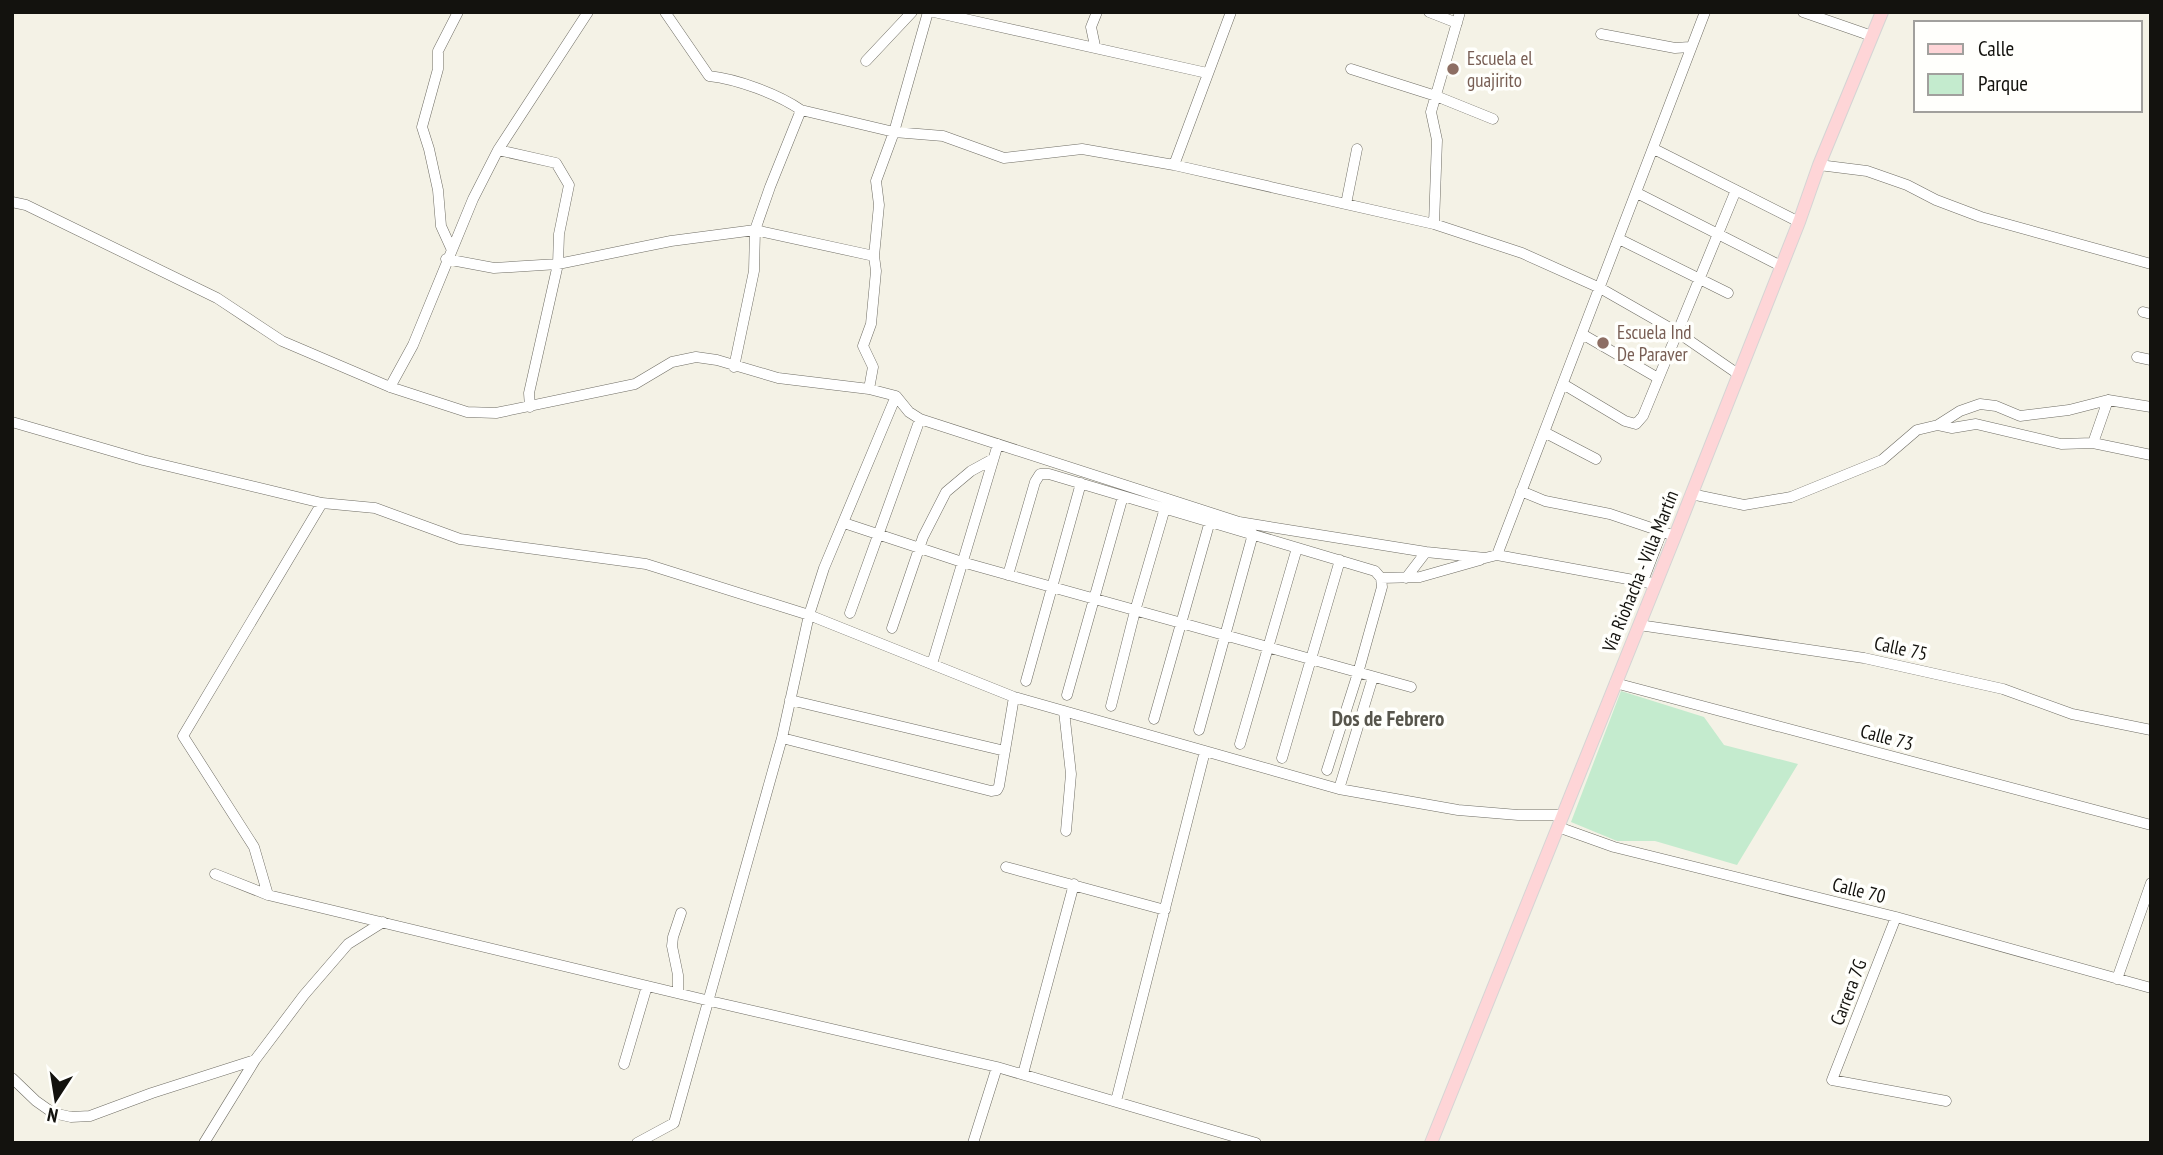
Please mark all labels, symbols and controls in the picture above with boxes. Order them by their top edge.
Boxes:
legend [1914,21,2142,112]
text: Calle [1978,35,2014,62]
place label: Escuela el guajirito [1467,46,1533,92]
marker: Escuela el guajirito [1445,61,1461,77]
text: Parque [1978,70,2028,97]
place label: Escuela Ind De Paraver [1617,320,1691,366]
marker: Escuela Ind De Paraver [1595,335,1611,351]
street label: Vía Riohacha - Villa Martín [1596,487,1683,656]
street label: Calle 75 [1872,631,1930,665]
district label: Dos de Febrero [1332,705,1444,732]
street label: Calle 73 [1858,718,1916,756]
street label: Calle 70 [1830,872,1888,908]
street label: Carrera 7G [1824,956,1872,1028]
north arrow [21,1064,91,1134]
text: N [45,1103,60,1128]

